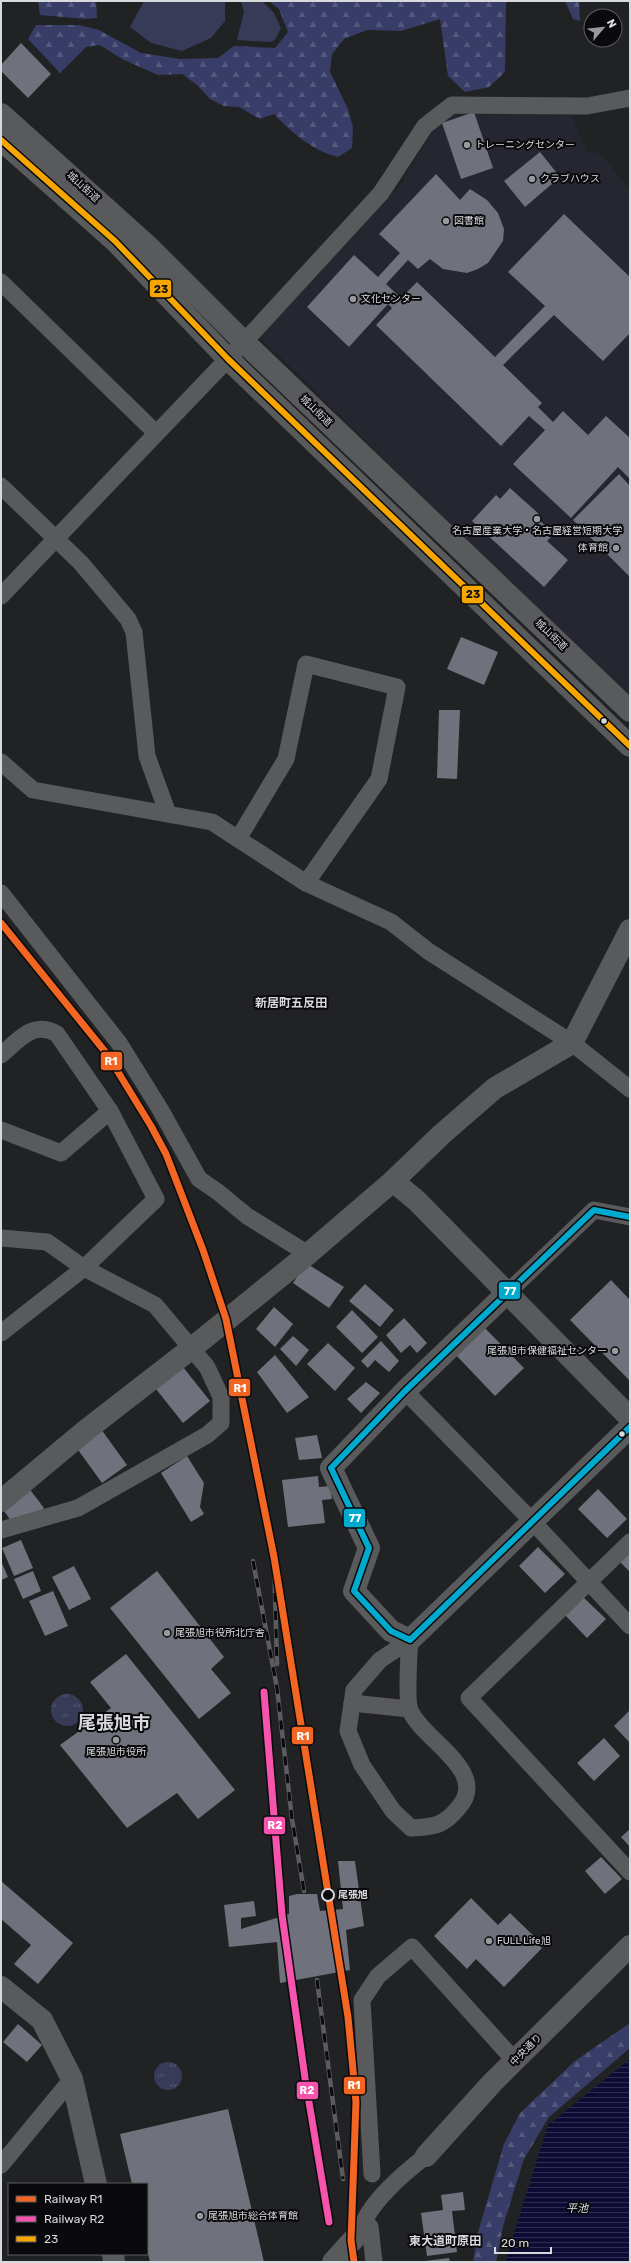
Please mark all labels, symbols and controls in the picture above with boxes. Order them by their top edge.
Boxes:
north arrow [583,8,623,48]
text: N [604,17,619,30]
place label: トレーニングセンター [475,139,575,151]
marker: トレーニングセンター [462,140,472,150]
street label: 城山街道 [64,169,102,205]
place label: クラブハウス [540,173,600,185]
marker: クラブハウス [527,174,537,184]
place label: 図書館 [454,215,484,227]
marker: 図書館 [441,216,451,226]
line badge: 23 [149,279,172,298]
text: 23 [154,283,168,296]
place label: 文化センター [361,293,421,305]
marker: 文化センター [348,294,358,304]
street label: 城山街道 [297,393,335,429]
marker: 名古屋産業大学・名古屋経営短期大学 [532,514,542,524]
place label: 名古屋産業大学・名古屋経営短期大学 [452,525,622,537]
place label: 体育館 [578,542,608,554]
marker: 体育館 [611,543,621,553]
line badge: 23 [461,585,484,604]
text: 23 [466,588,480,601]
street label: 城山街道 [532,617,570,653]
unlabelled marker [599,716,609,726]
district label: 新居町五反田 [255,996,327,1010]
line badge: R1 [100,1051,123,1071]
text: R1 [104,1055,118,1068]
line badge: 77 [498,1281,521,1300]
text: 77 [504,1285,517,1298]
place label: 尾張旭市保健福祉センター [487,1345,607,1357]
marker: 尾張旭市保健福祉センター [610,1346,620,1356]
line badge: R1 [228,1378,251,1397]
text: R1 [233,1382,247,1395]
unlabelled marker [617,1429,627,1439]
line badge: 77 [343,1508,366,1528]
text: 77 [349,1512,362,1525]
place label: 尾張旭市役所北庁舎 [175,1627,265,1639]
marker: 尾張旭市役所北庁舎 [162,1628,172,1638]
district label: 尾張旭市 [78,1712,150,1734]
line badge: R1 [291,1726,314,1745]
text: R1 [296,1730,310,1743]
marker: 尾張旭市役所 [111,1735,121,1745]
place label: 尾張旭市役所 [86,1746,146,1758]
line badge: R2 [263,1816,286,1835]
text: R2 [268,1819,282,1832]
marker: 尾張旭 [321,1888,335,1902]
place label: 尾張旭 [338,1889,368,1901]
place label: FULL Life旭 [497,1935,551,1947]
marker: FULL Life旭 [484,1936,494,1946]
street label: 中央通り [508,2032,544,2068]
line badge: R1 [343,2076,366,2095]
text: R1 [347,2079,361,2092]
line badge: R2 [296,2081,319,2100]
text: R2 [300,2084,314,2097]
legend [8,2183,148,2255]
text: Railway R1 [44,2192,102,2206]
water label: 平池 [566,2202,589,2215]
place label: 尾張旭市総合体育館 [208,2210,298,2222]
marker: 尾張旭市総合体育館 [195,2211,205,2221]
text: Railway R2 [44,2212,104,2226]
scale bar [495,2229,551,2255]
text: 23 [44,2232,58,2246]
district label: 東大道町原田 [409,2234,481,2248]
text: 20 m [501,2236,529,2250]

